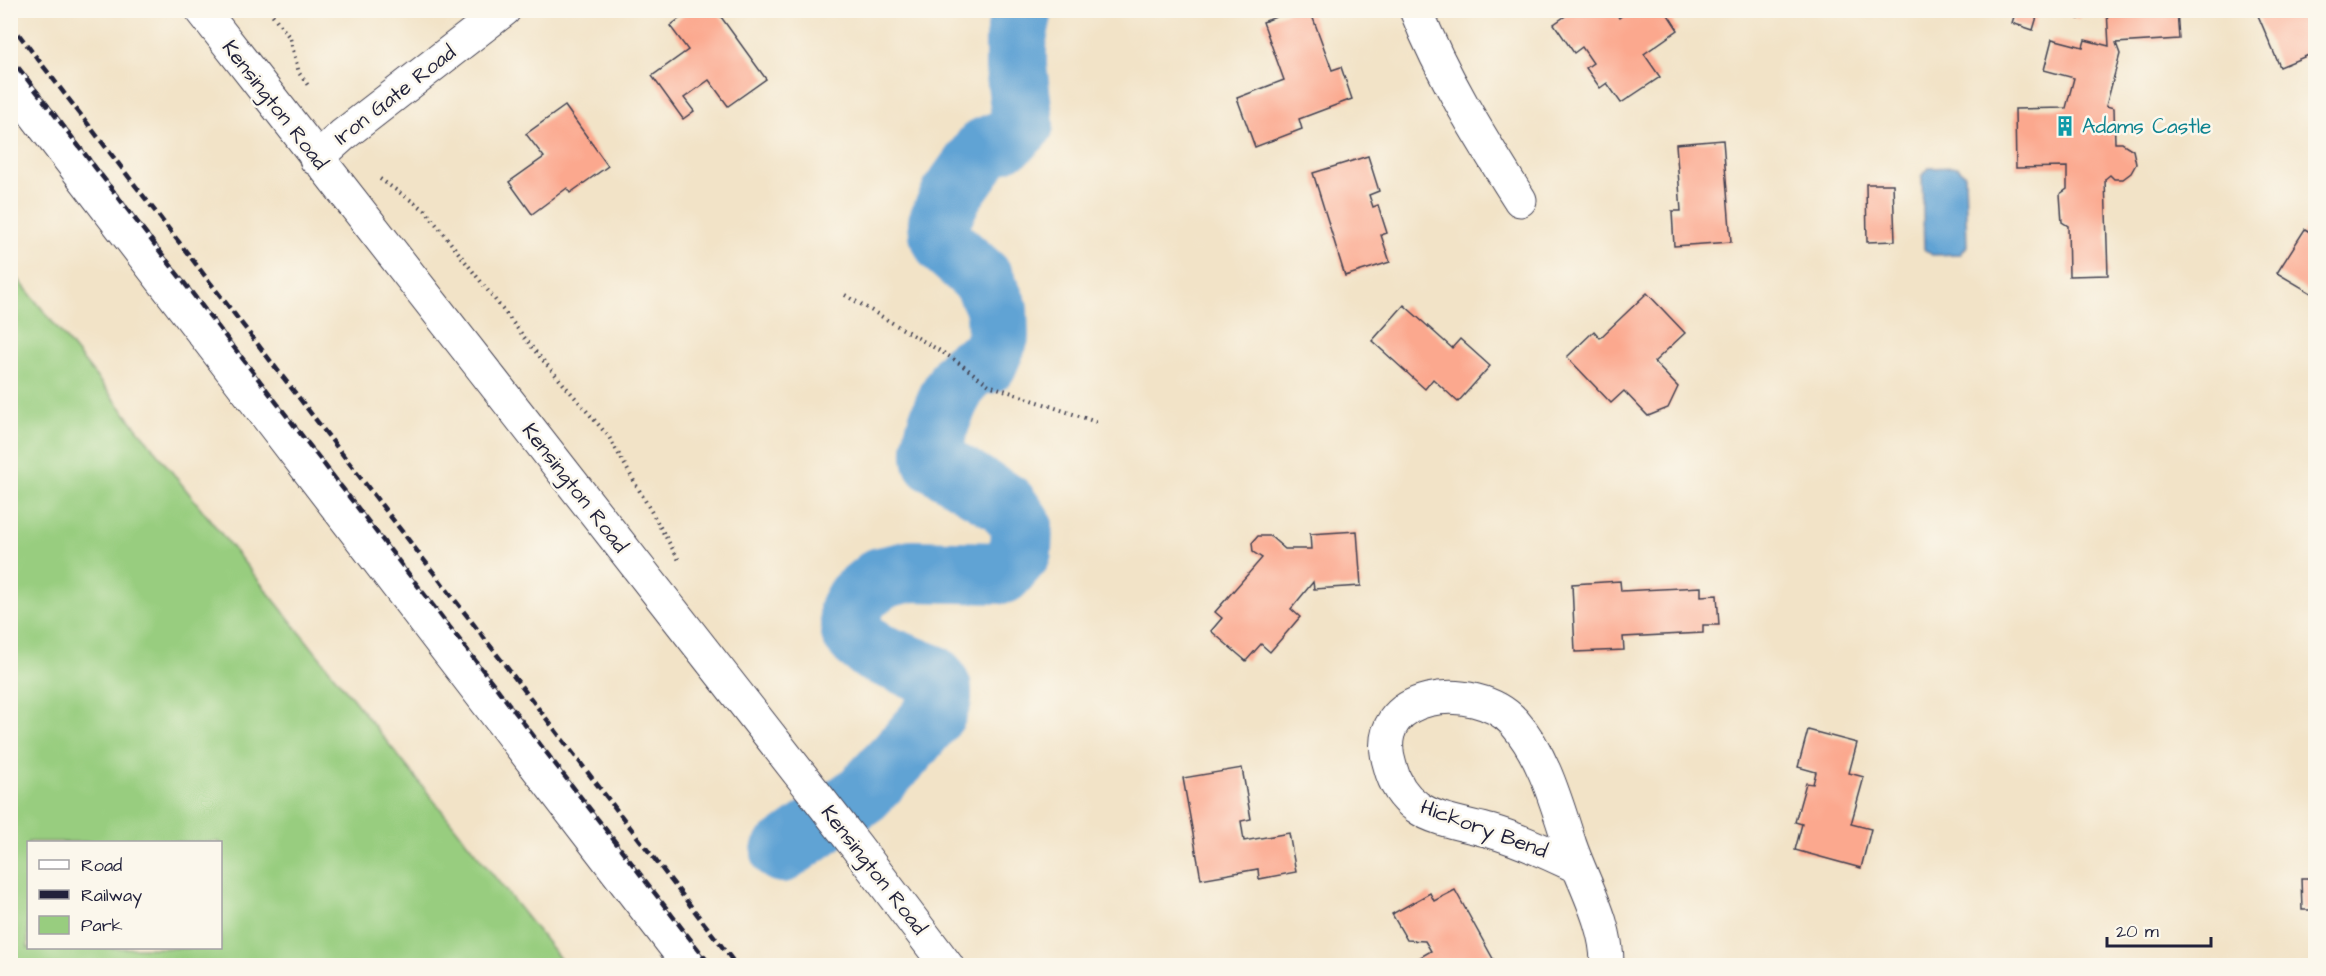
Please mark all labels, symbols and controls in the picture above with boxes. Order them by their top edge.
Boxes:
street label: Kensington Road [214,34,335,177]
street label: Iron Gate Road [328,38,462,152]
place label: Adams Castle [2082,112,2211,141]
building icon: Adams Castle [2053,114,2077,138]
street label: Kensington Road [514,417,635,560]
street label: Hickory Bend [1416,793,1552,867]
street label: Kensington Road [813,799,934,942]
legend [27,841,222,949]
text: Road [81,853,122,878]
text: Railway [81,883,142,909]
scale bar [2107,910,2210,948]
text: Park [81,913,123,938]
text: 20 m [2116,919,2159,944]

